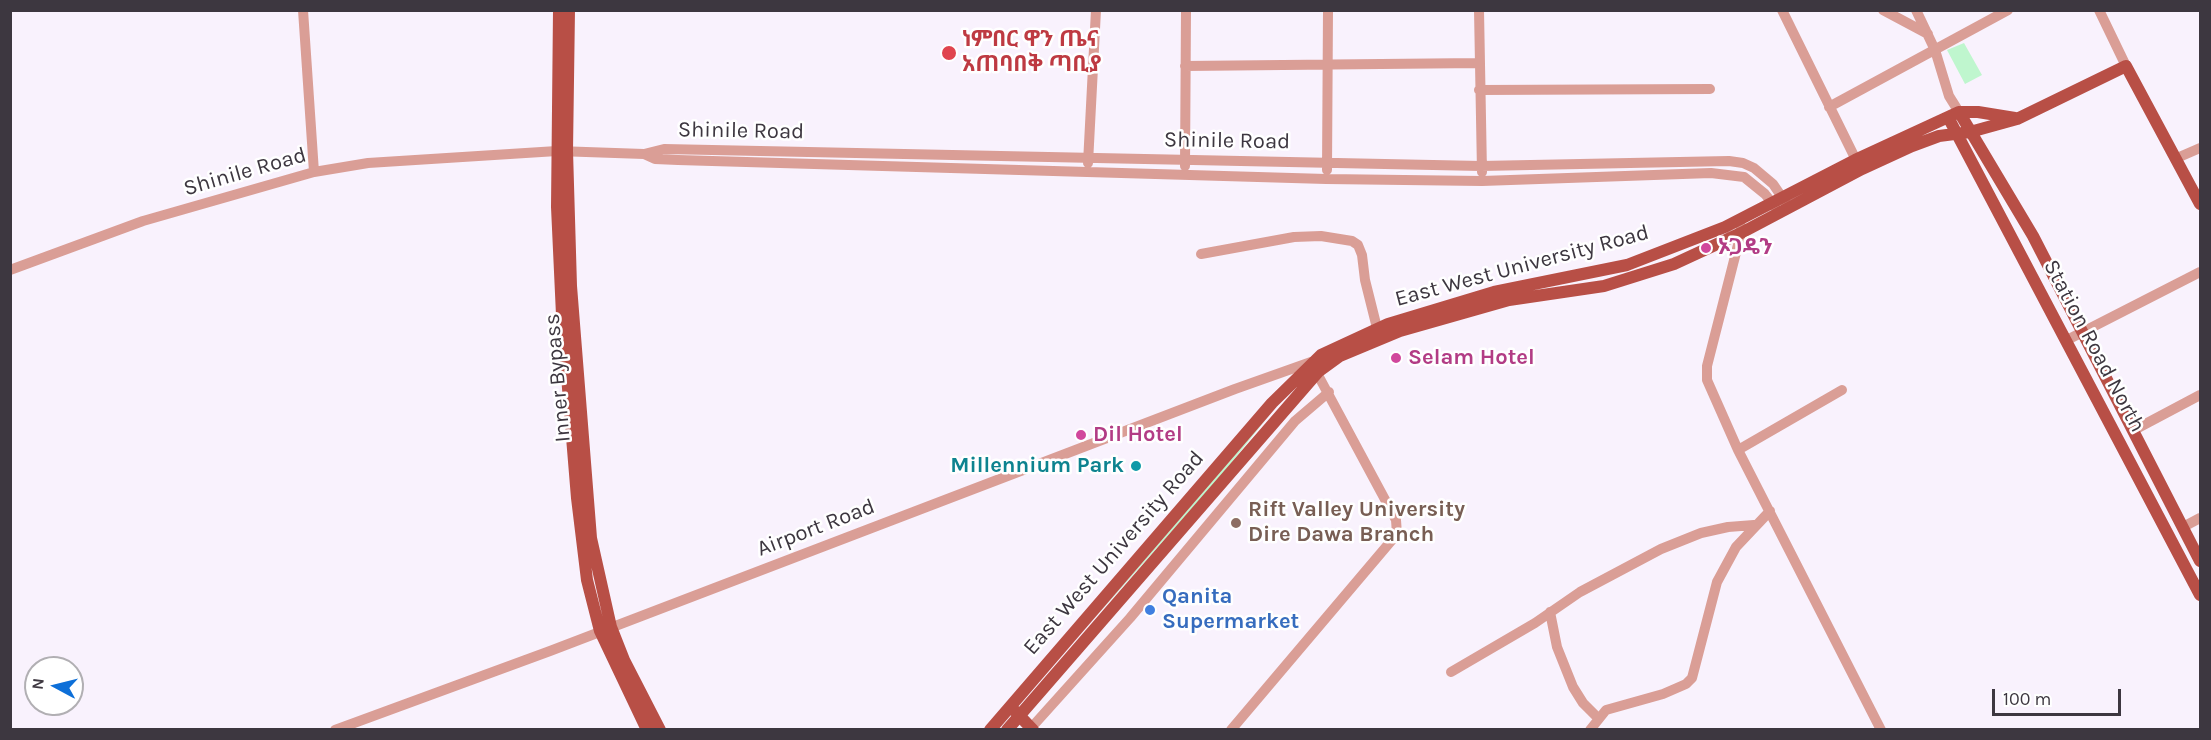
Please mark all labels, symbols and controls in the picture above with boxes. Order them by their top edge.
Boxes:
place label: ነምበር ዋን ጤና አጠባበቅ ጣቢያ [962,27,1102,78]
marker: ነምበር ዋን ጤና አጠባበቅ ጣቢያ [940,44,958,62]
street label: Shinile Road [678,117,804,145]
street label: Shinile Road [1164,127,1290,155]
street label: Shinile Road [181,142,309,202]
street label: East West University Road [1392,219,1652,313]
place label: ኦጋዴን [1718,235,1773,261]
marker: ኦጋዴን [1699,241,1713,255]
street label: Station Road North [2037,255,2151,437]
street label: Inner Bypass [539,312,577,444]
place label: Selam Hotel [1408,345,1535,371]
marker: Selam Hotel [1389,351,1403,365]
place label: Dil Hotel [1093,422,1183,448]
marker: Dil Hotel [1074,428,1088,442]
street label: East West University Road [1018,446,1210,660]
place label: Millennium Park [950,453,1124,479]
marker: Millennium Park [1129,459,1143,473]
street label: Airport Road [753,493,879,563]
place label: Rift Valley University Dire Dawa Branch [1248,497,1465,548]
marker: Rift Valley University Dire Dawa Branch [1229,516,1243,530]
place label: Qanita Supermarket [1162,584,1299,636]
marker: Qanita Supermarket [1143,603,1157,617]
north arrow [24,656,84,716]
text: N [27,677,48,691]
scale bar [1995,677,2124,715]
text: 100 m [2003,688,2051,710]

